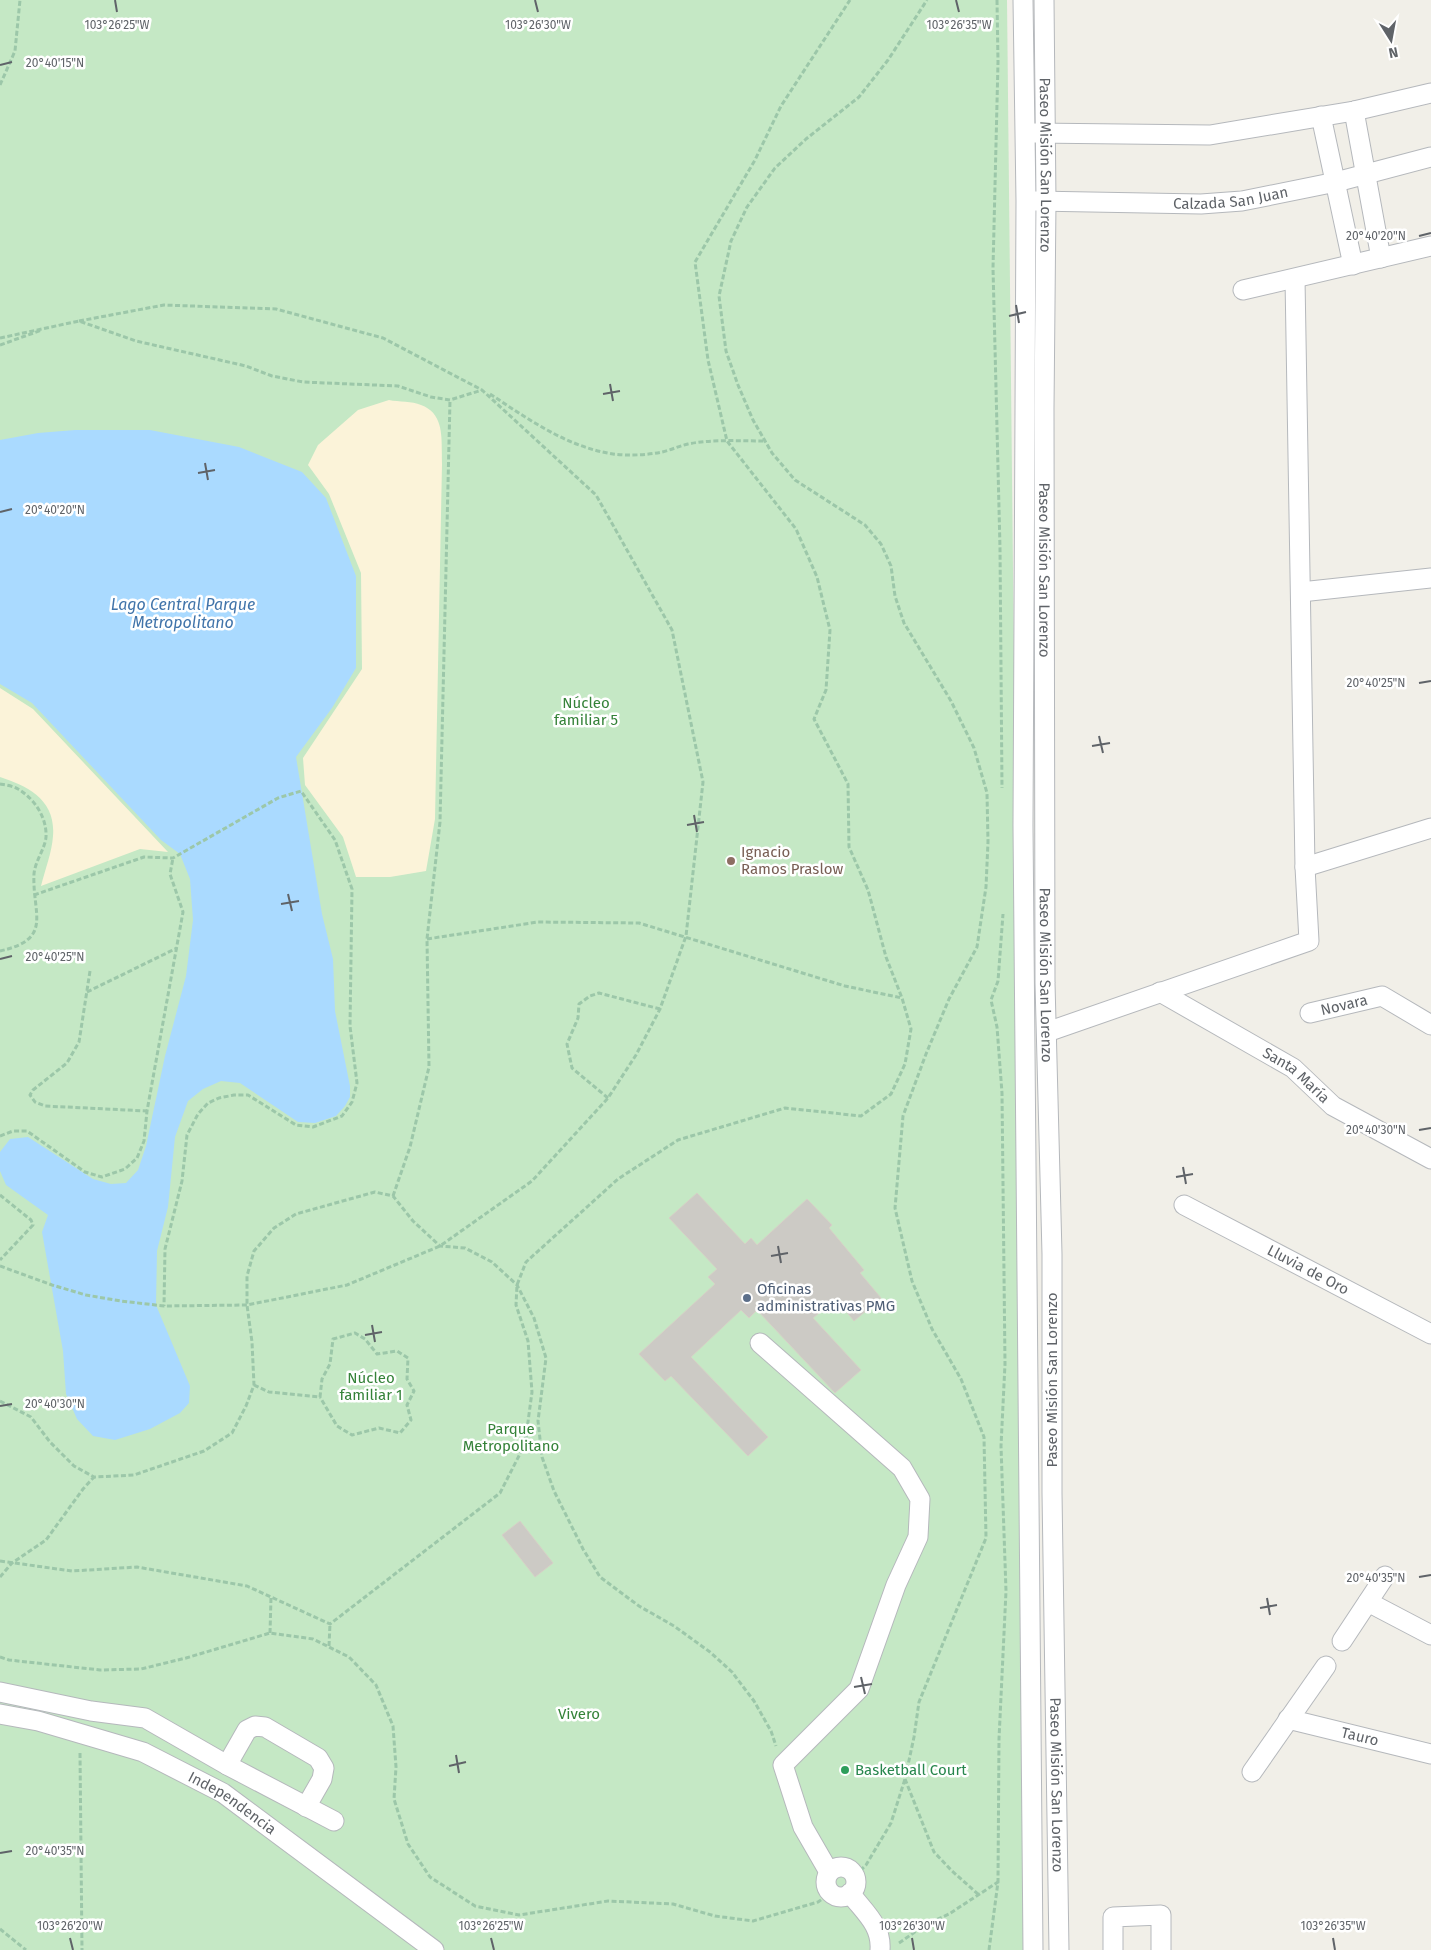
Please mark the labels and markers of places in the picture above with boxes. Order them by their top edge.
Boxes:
place label: Ignacio Ramos Praslow [741,843,843,878]
marker: Ignacio Ramos Praslow [725,855,737,867]
place label: Oficinas administrativas PMG [757,1280,895,1315]
marker: Oficinas administrativas PMG [741,1292,753,1304]
place label: Basketball Court [855,1761,967,1779]
marker: Basketball Court [839,1764,851,1776]

